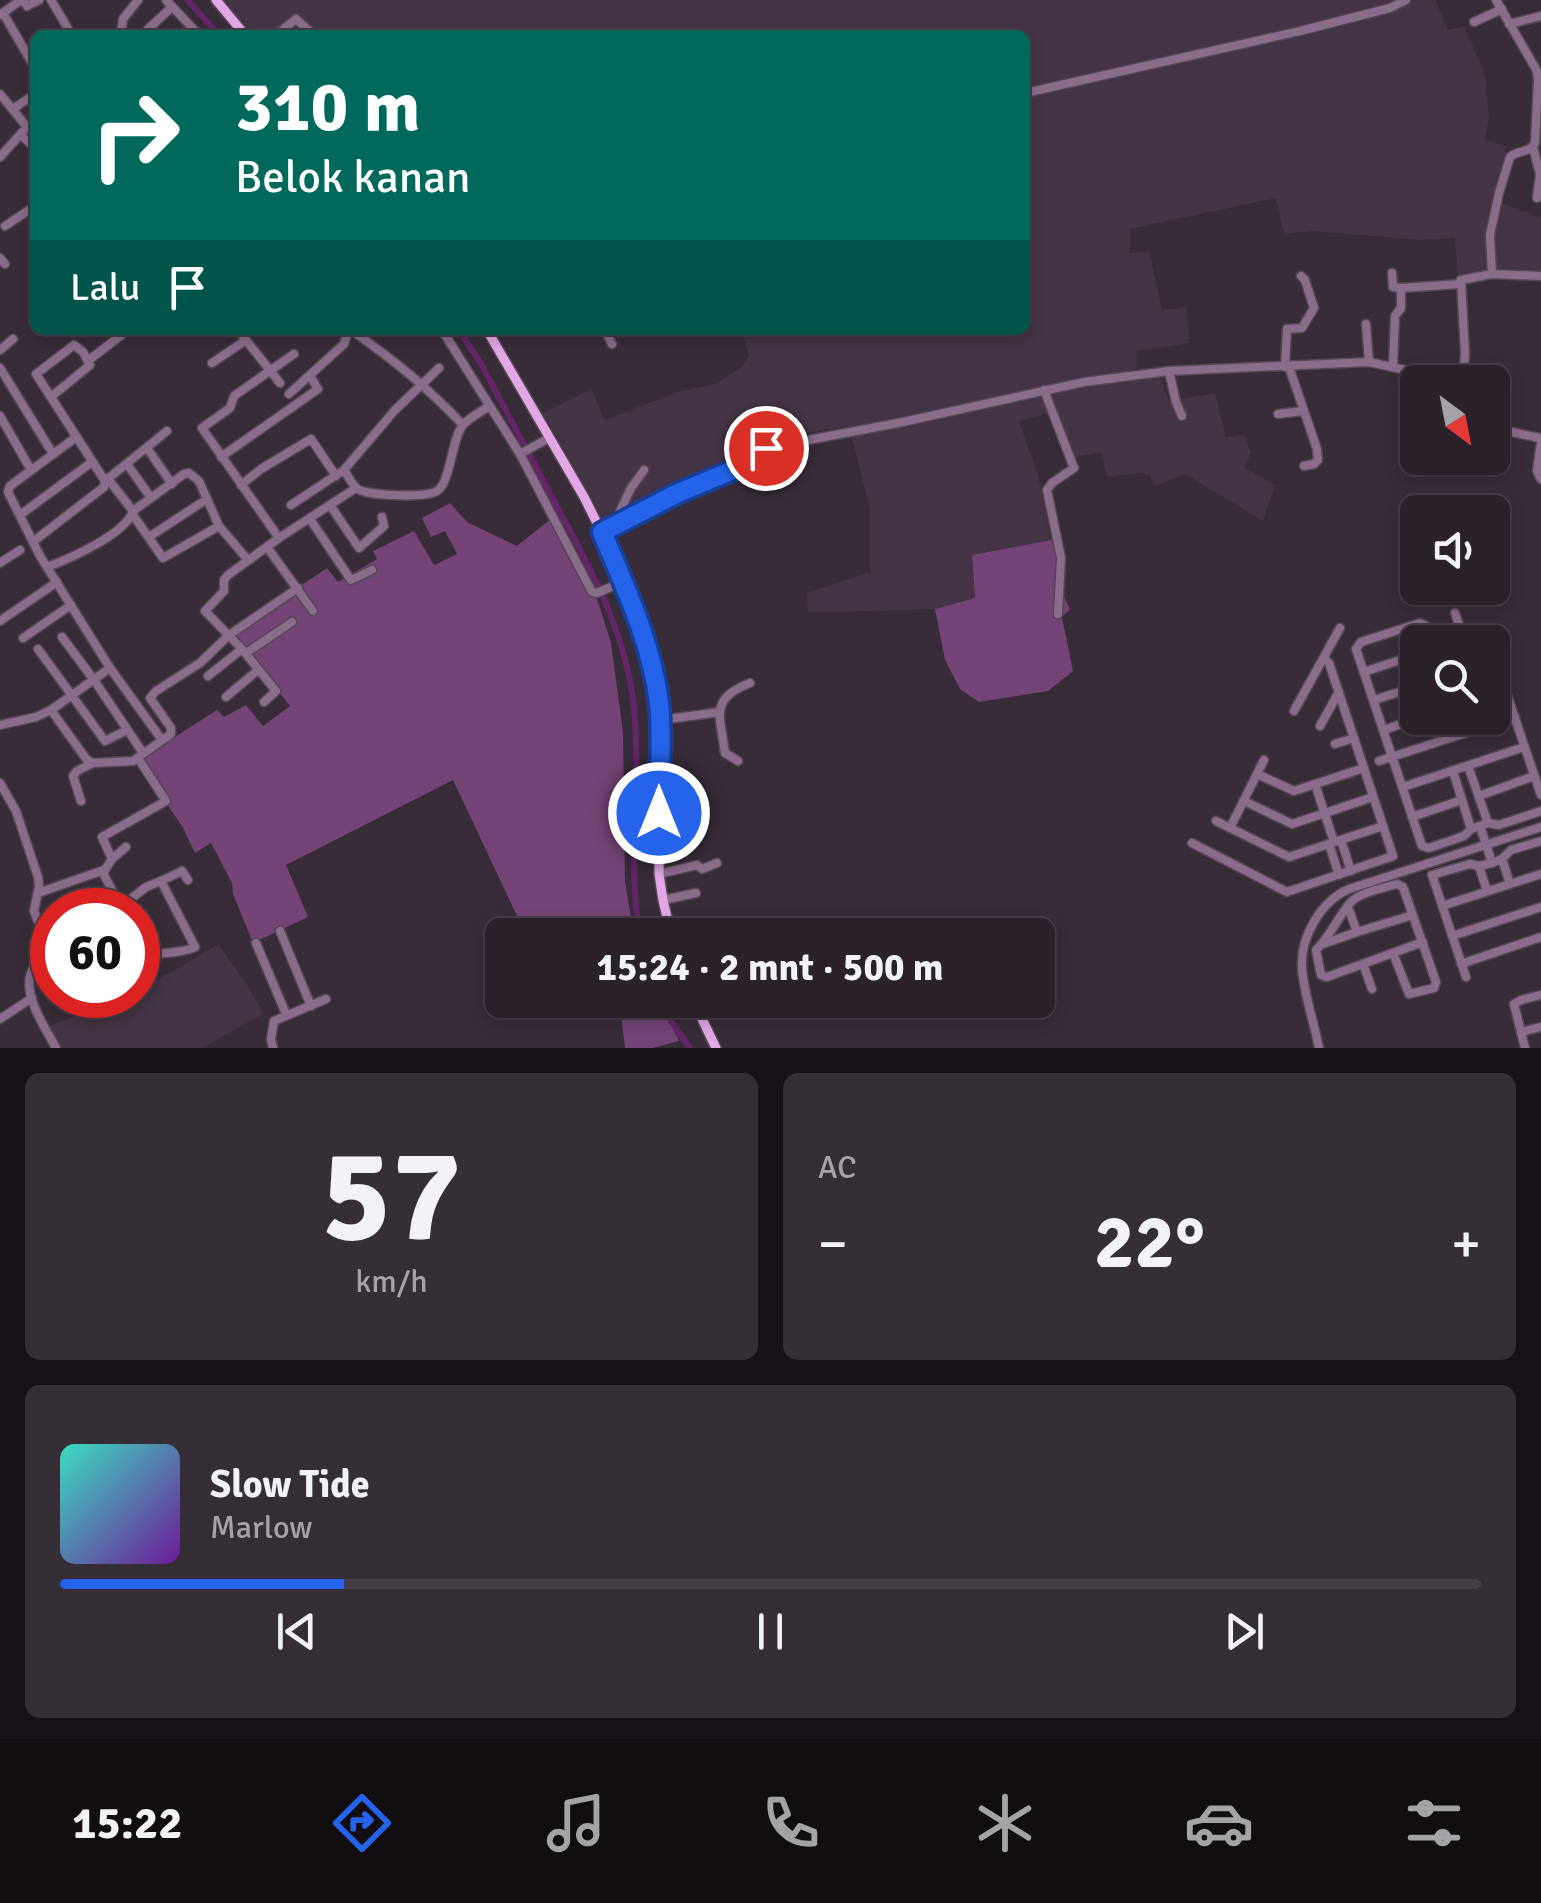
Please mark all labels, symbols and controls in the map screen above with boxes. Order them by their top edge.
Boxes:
text: 310 m [235,64,420,150]
icon: right [70,70,200,200]
text: Belok kanan [235,150,471,205]
icon: arrive [160,260,215,315]
text: Lalu [70,264,140,311]
north arrow [1400,365,1510,475]
map controls [1400,365,1510,735]
pin [724,406,809,491]
icon: arrive [739,421,794,476]
button: sound [1400,495,1510,605]
button: search [1400,625,1510,735]
position arrow [607,761,711,865]
speed limit sign: 60 [30,888,160,1018]
text: 15:24 · 2 mnt · 500 m [596,944,944,991]
text: 57 [321,1117,462,1277]
text: AC [818,1148,856,1187]
text: 22° [1094,1196,1205,1289]
text: − [818,1210,848,1278]
text: + [1451,1210,1481,1278]
text: km/h [355,1262,428,1301]
text: Slow Tide [210,1461,370,1508]
text: Marlow [210,1508,312,1547]
icon: previous [269,1604,324,1659]
icon: pause [743,1604,798,1659]
icon: next [1217,1604,1272,1659]
icon: directions [327,1788,397,1858]
icon: music [541,1788,611,1858]
icon: phone [756,1788,826,1858]
icon: climate [970,1788,1040,1858]
icon: car [1184,1788,1254,1858]
icon: filters [1399,1788,1469,1858]
text: 15:22 [72,1796,183,1851]

